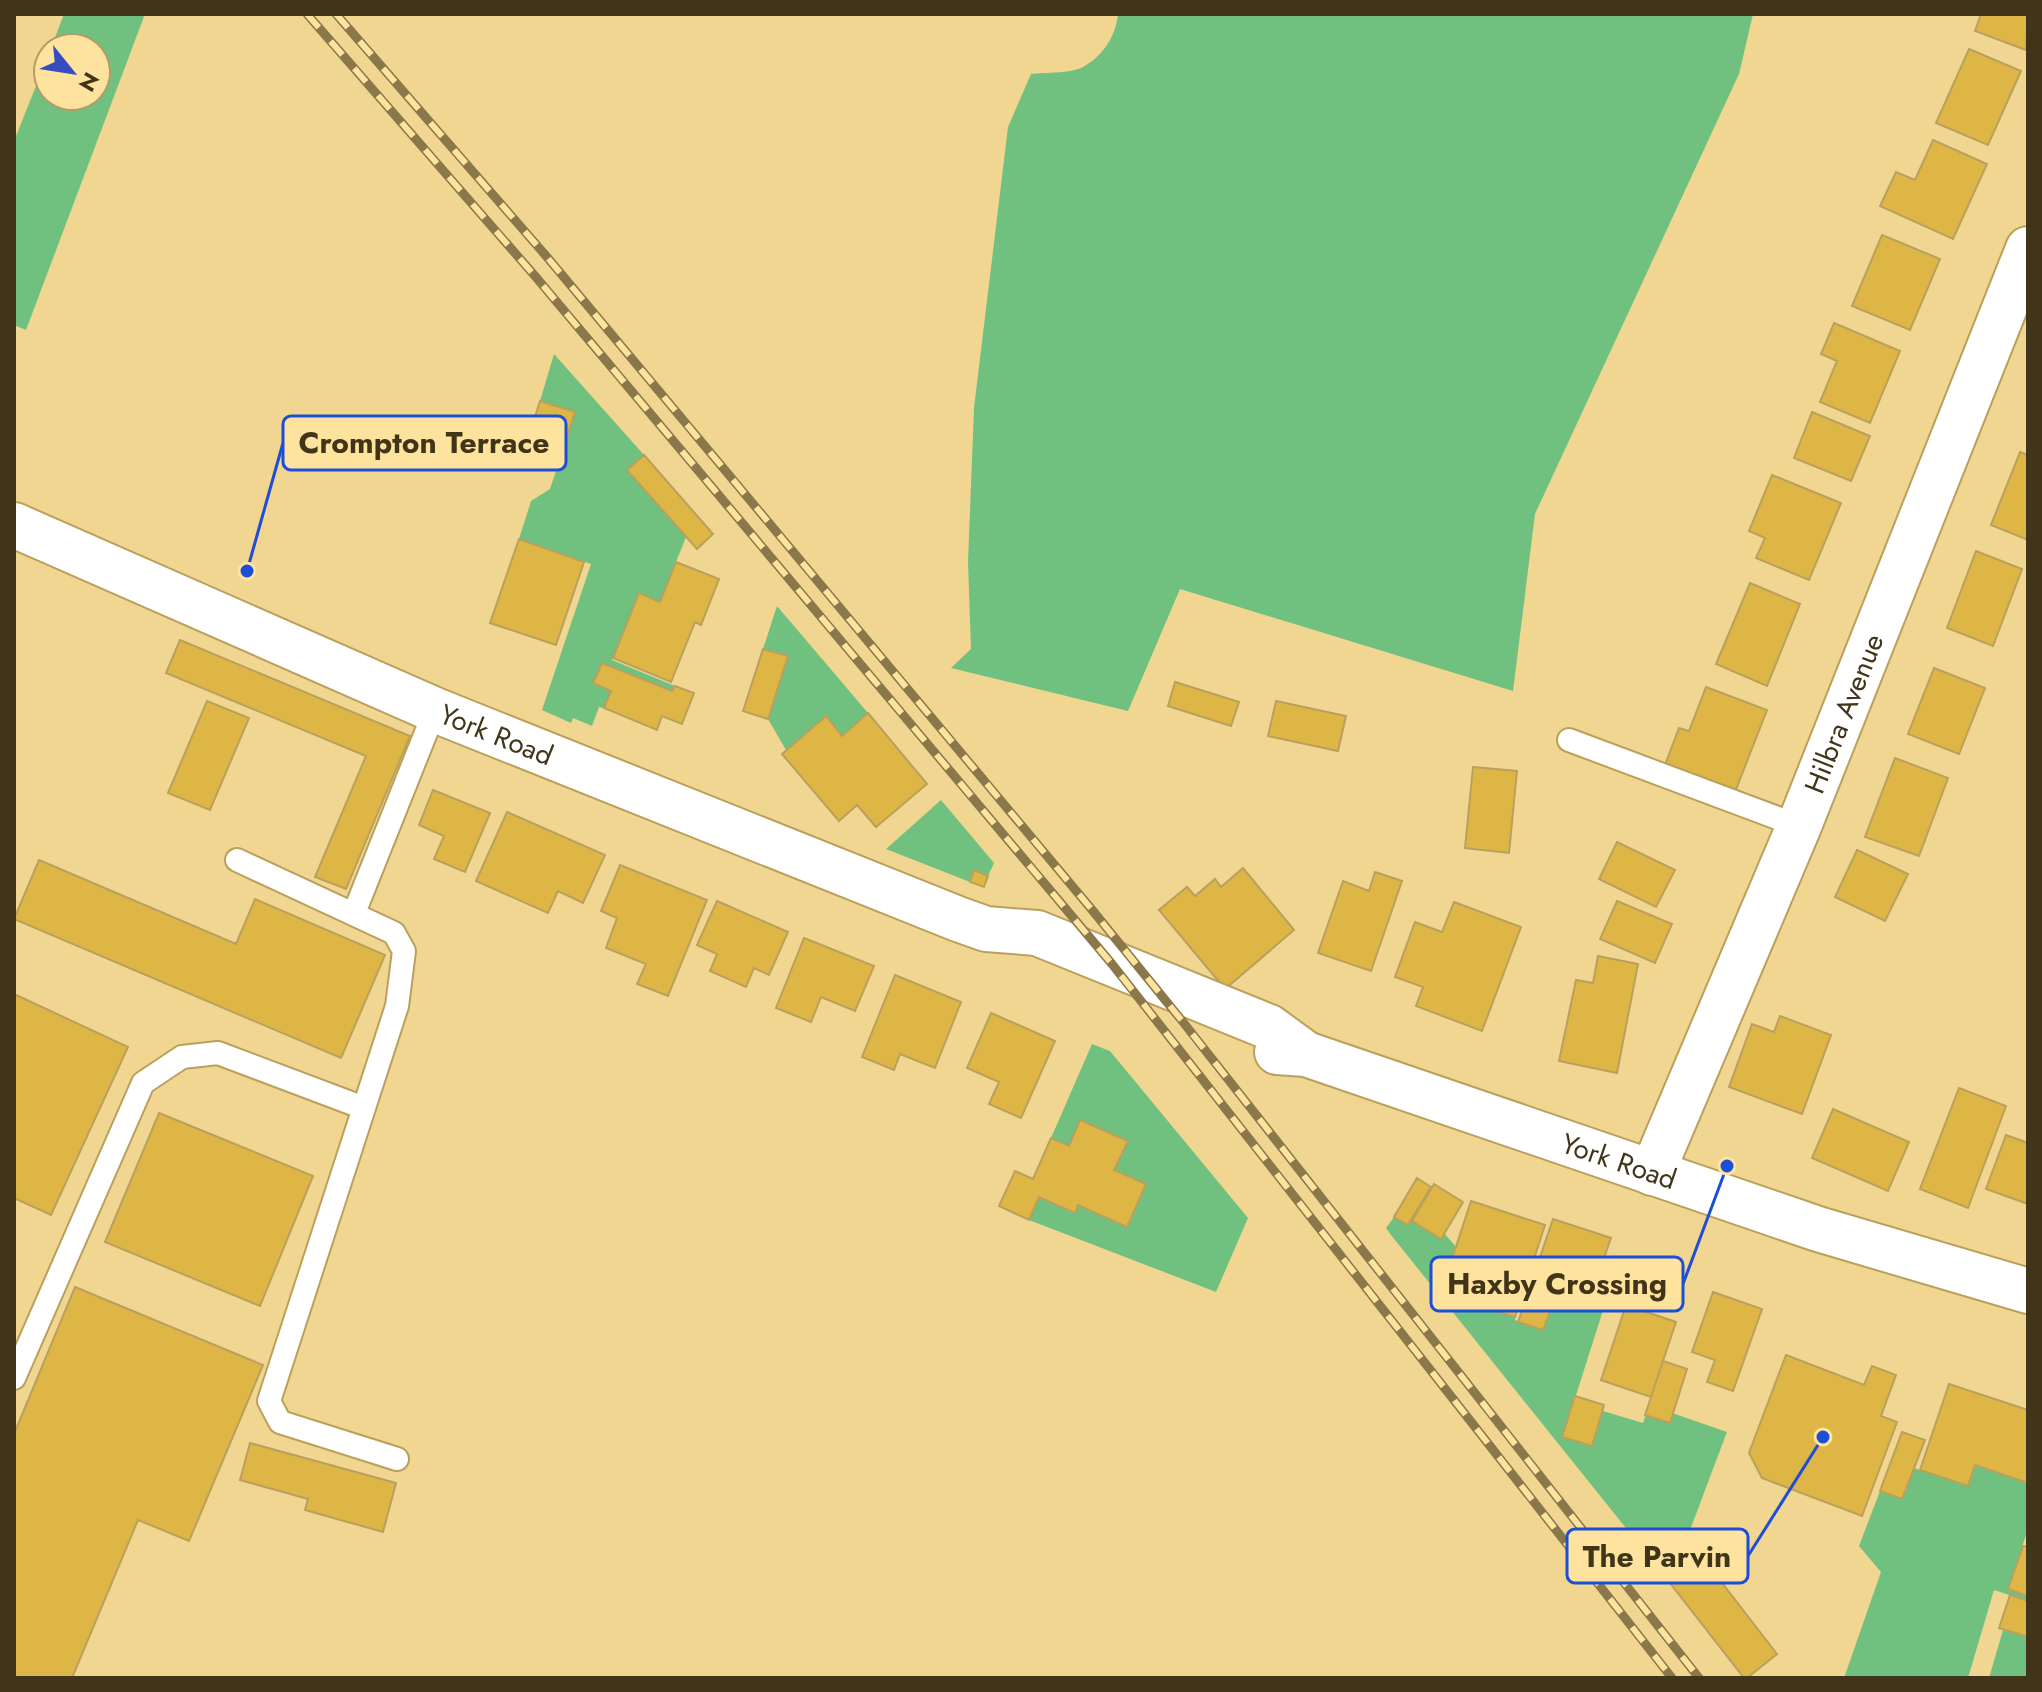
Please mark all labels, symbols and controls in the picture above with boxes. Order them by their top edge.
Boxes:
north arrow [32,32,112,112]
text: N [71,66,108,98]
callout: Crompton Terrace [283,416,566,470]
text: Crompton Terrace [298,421,550,464]
street label: Hilbra Avenue [1794,628,1894,799]
street label: York Road [433,694,559,776]
street label: York Road [1556,1123,1682,1200]
callout: Haxby Crossing [1431,1257,1683,1311]
text: Haxby Crossing [1447,1262,1667,1305]
callout: The Parvin [1567,1529,1748,1583]
text: The Parvin [1583,1535,1731,1578]

